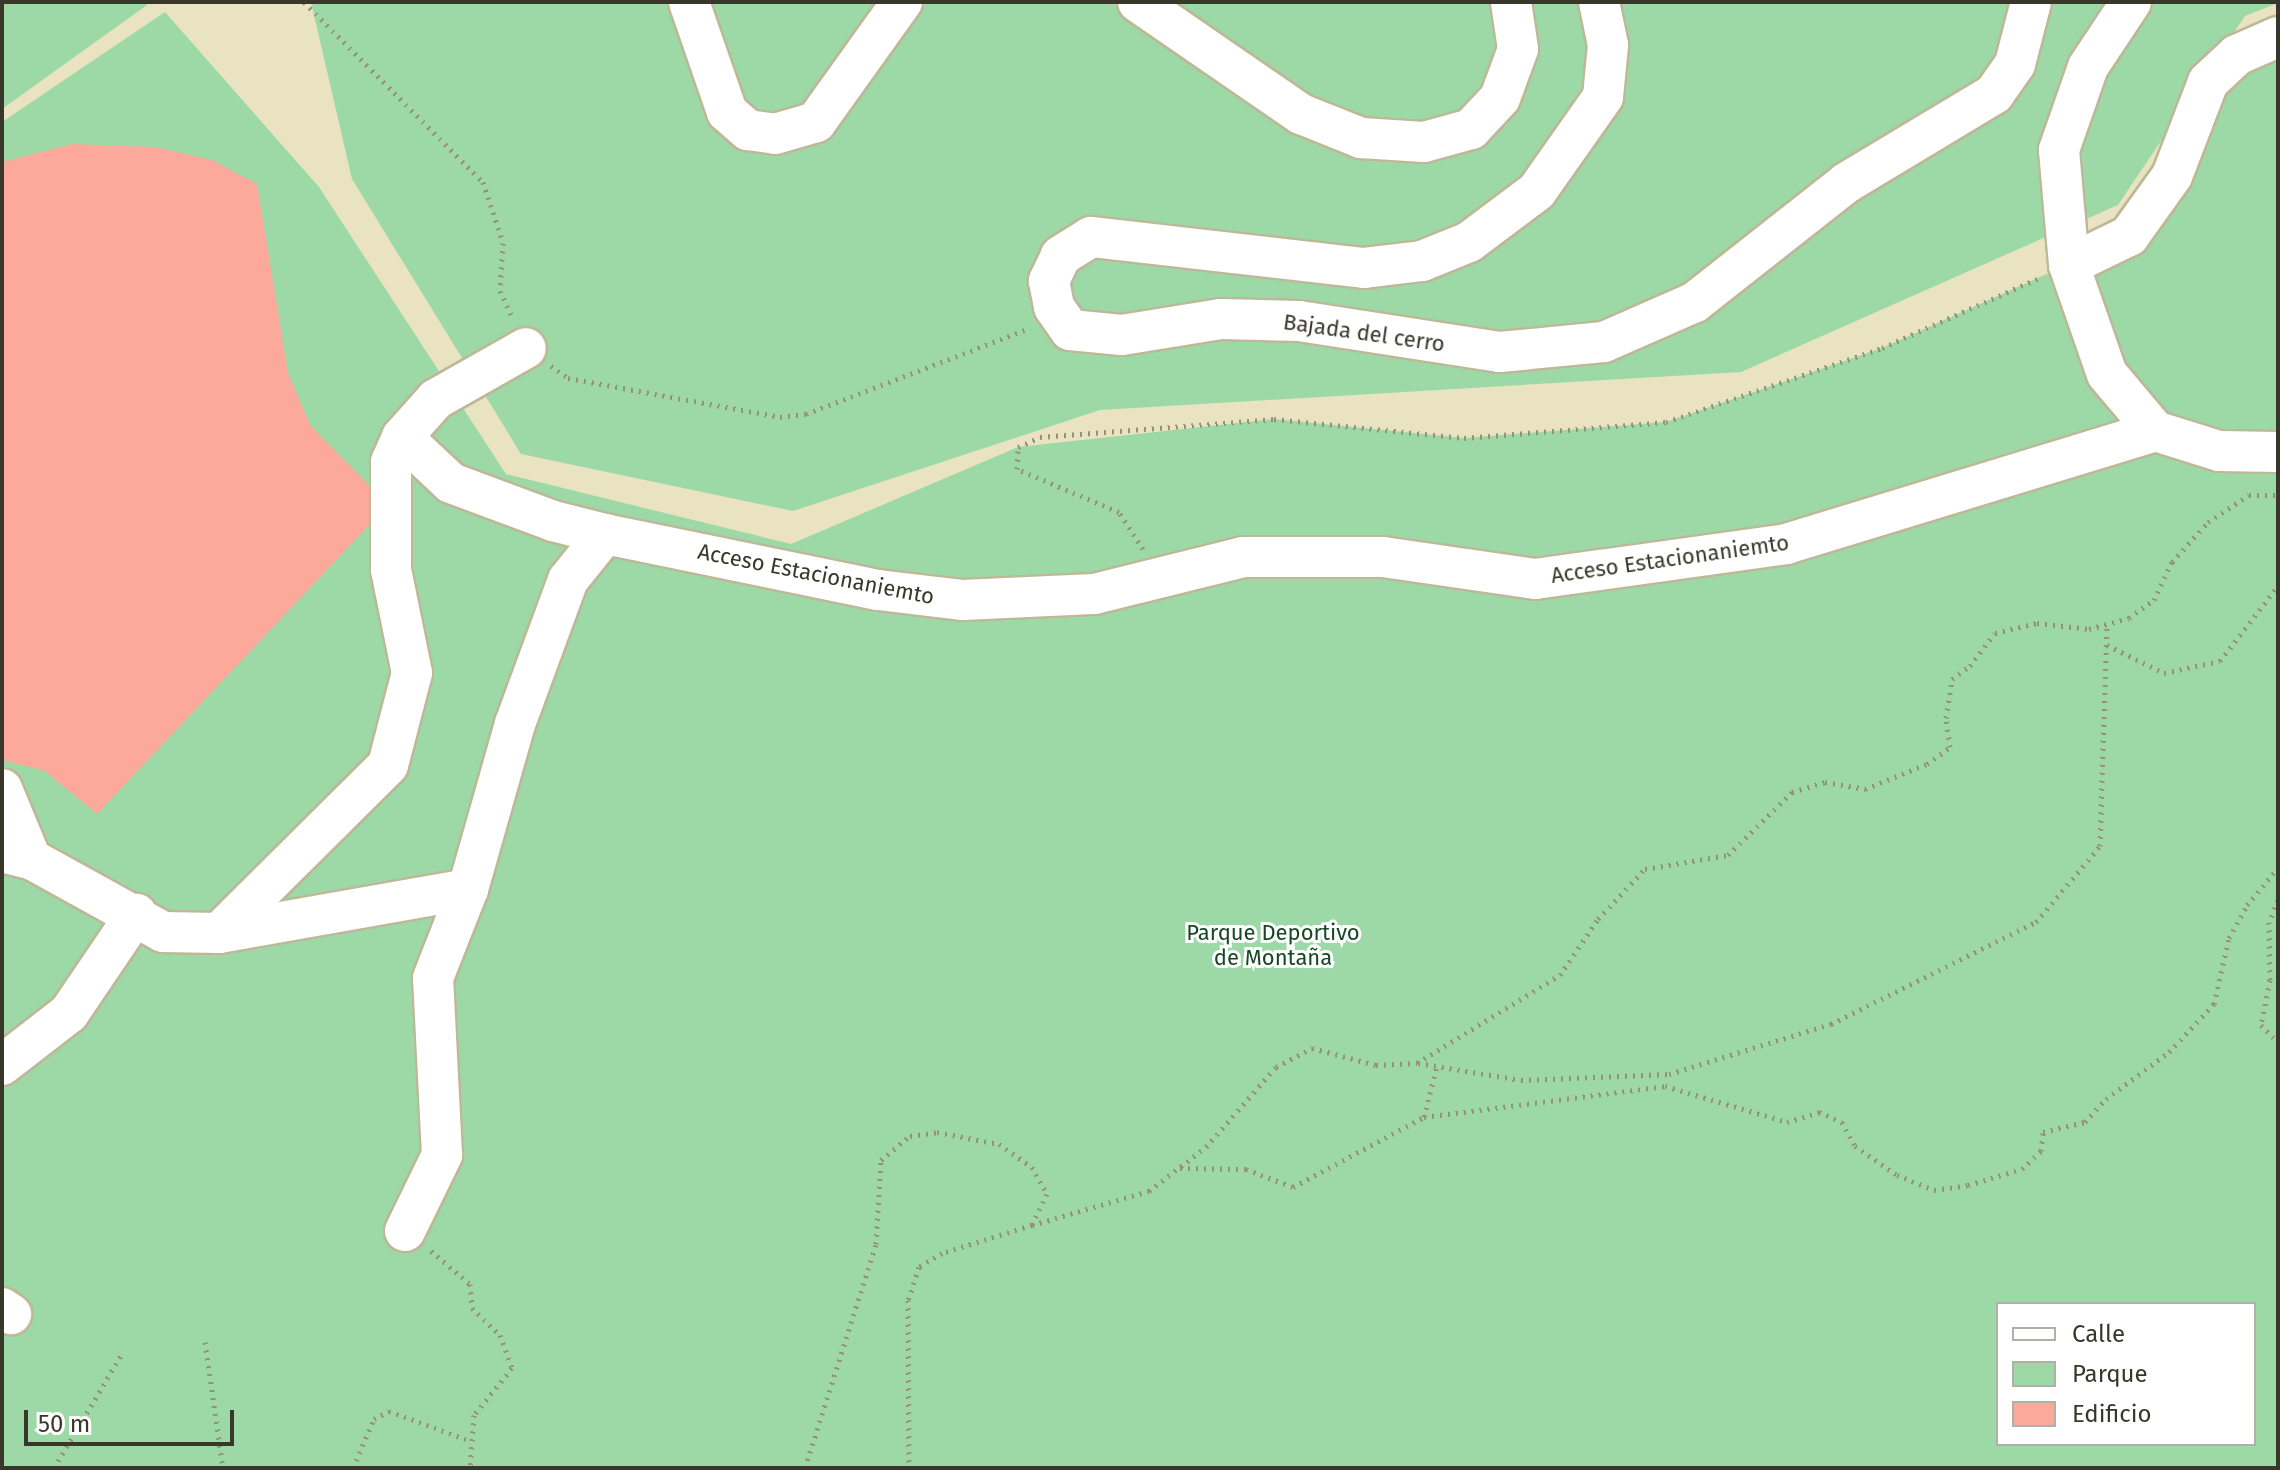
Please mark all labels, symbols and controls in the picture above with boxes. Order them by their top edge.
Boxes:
street label: Bajada del cerro [1282,309,1446,357]
street label: Acceso Estacionaniemto [1549,529,1791,589]
street label: Acceso Estacionaniemto [696,538,936,610]
park label: Parque Deportivo de Montaña [1186,919,1360,970]
legend [1996,1302,2256,1446]
text: Calle [2072,1320,2125,1348]
text: Parque [2072,1360,2148,1388]
scale bar [28,1394,238,1444]
text: Edificio [2072,1400,2152,1428]
text: 50 m [38,1410,90,1438]

